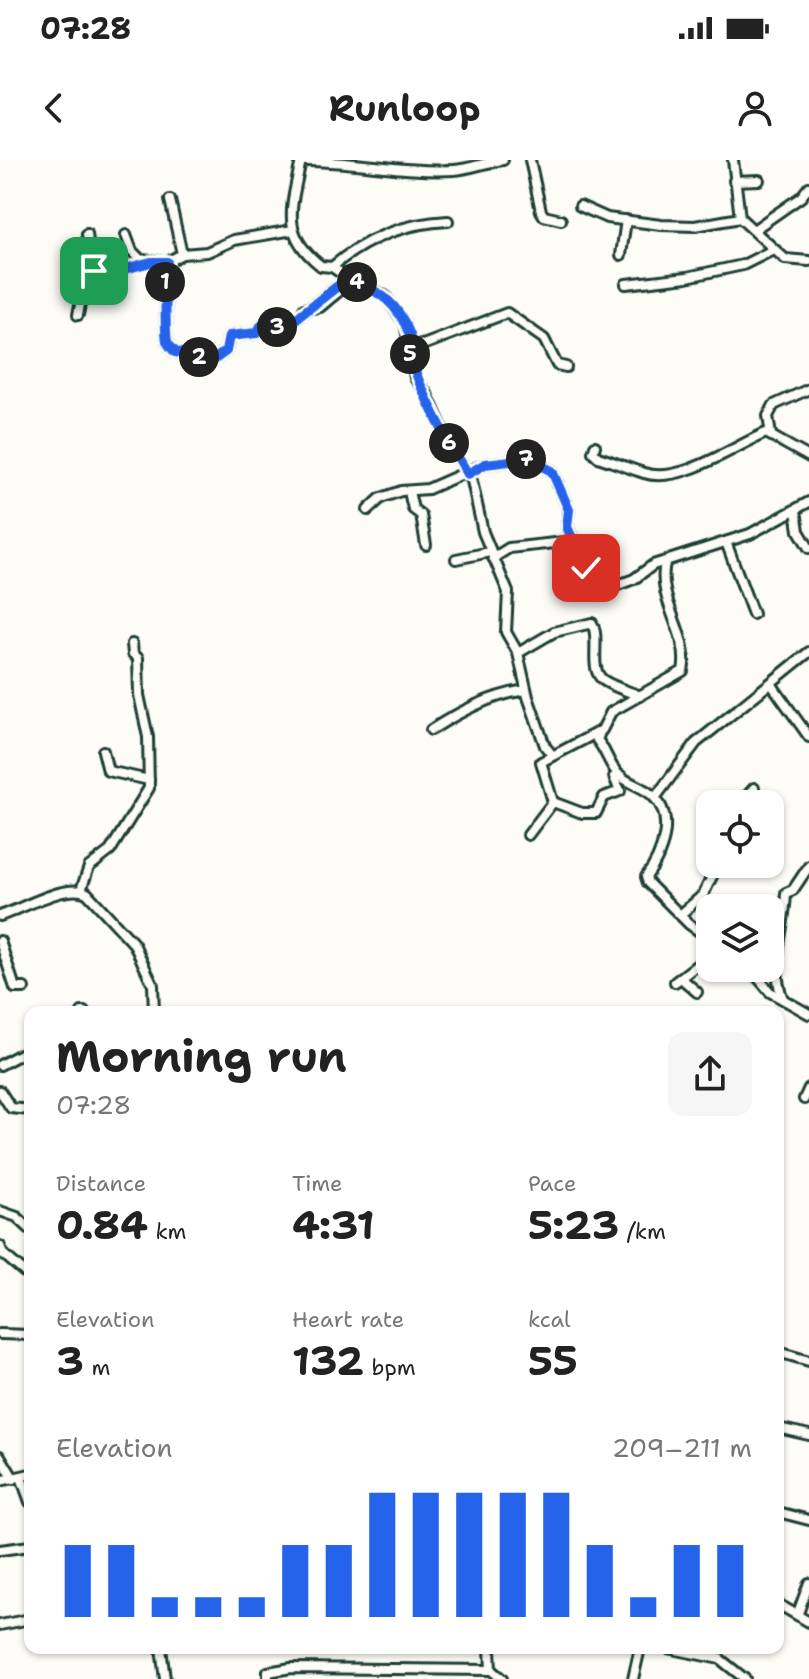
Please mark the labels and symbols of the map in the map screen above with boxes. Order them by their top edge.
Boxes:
pin [60,237,128,305]
pin: 1 [145,262,185,302]
pin: 4 [337,262,377,302]
pin: 3 [257,307,297,347]
pin: 5 [390,334,430,374]
pin: 2 [179,337,219,377]
pin: 6 [429,423,469,463]
pin: 7 [506,439,546,479]
pin [552,534,620,602]

